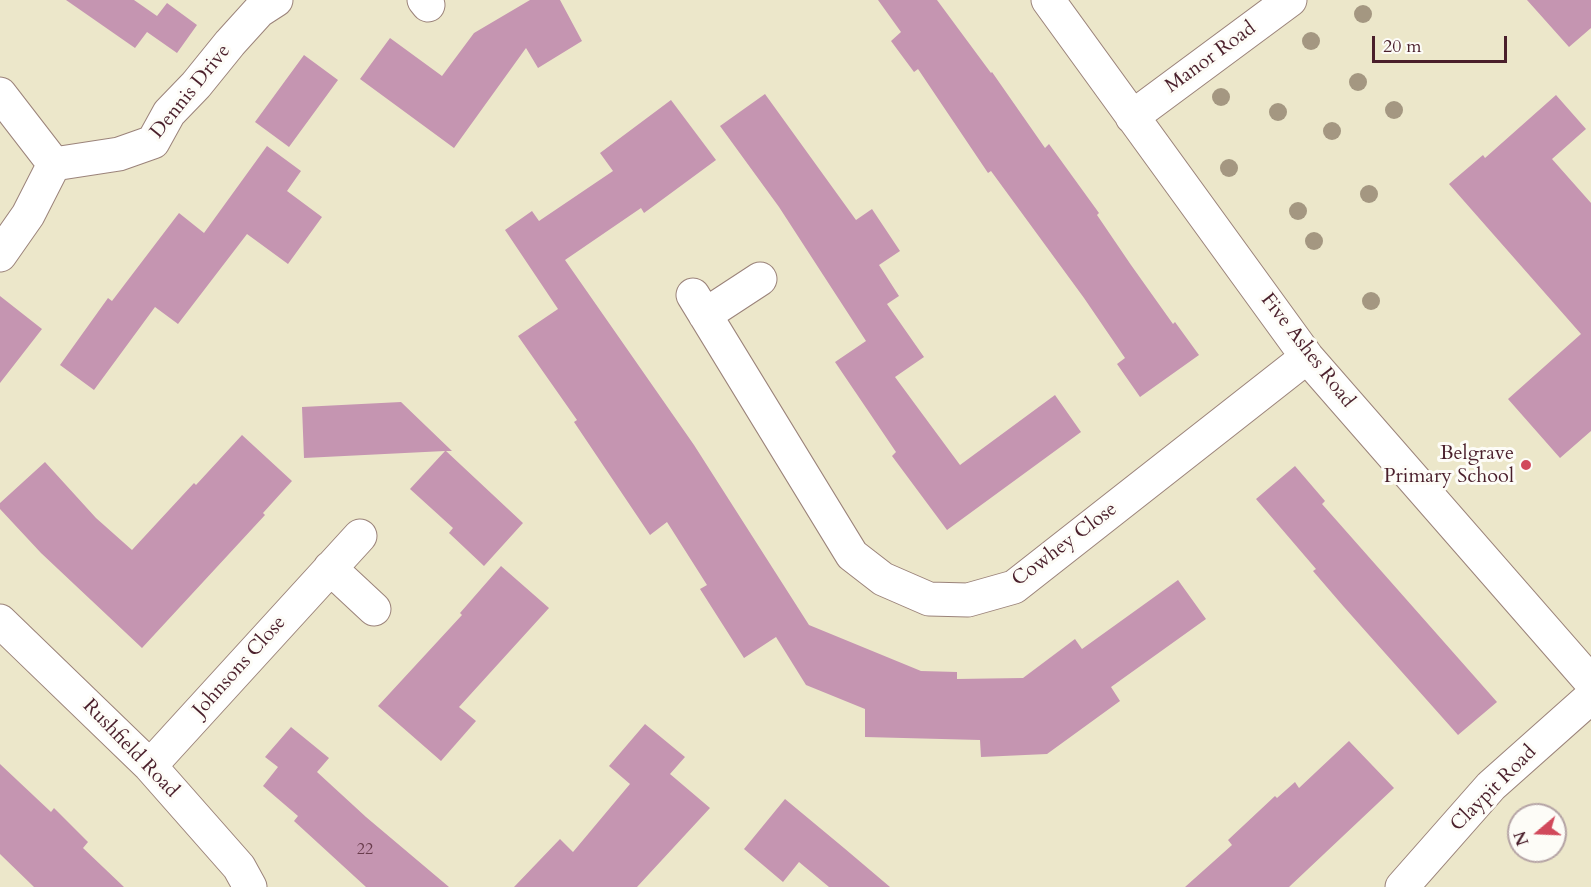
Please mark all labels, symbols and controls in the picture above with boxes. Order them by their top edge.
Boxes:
street label: Manor Road [1161,17,1261,99]
scale bar [1375,24,1510,62]
text: 20 m [1383,34,1422,59]
street label: Dennis Drive [146,40,236,144]
street label: Five Ashes Road [1255,289,1359,413]
place label: Belgrave Primary School [1384,442,1514,489]
marker: Belgrave Primary School [1519,458,1533,472]
street label: Cowhey Close [1008,498,1122,592]
street label: Johnsons Close [188,611,292,723]
street label: Rushfield Road [77,695,183,803]
street label: Claypit Road [1446,741,1542,837]
north arrow [1507,803,1567,863]
text: N [1509,828,1535,848]
house number: 22 [357,840,373,860]

